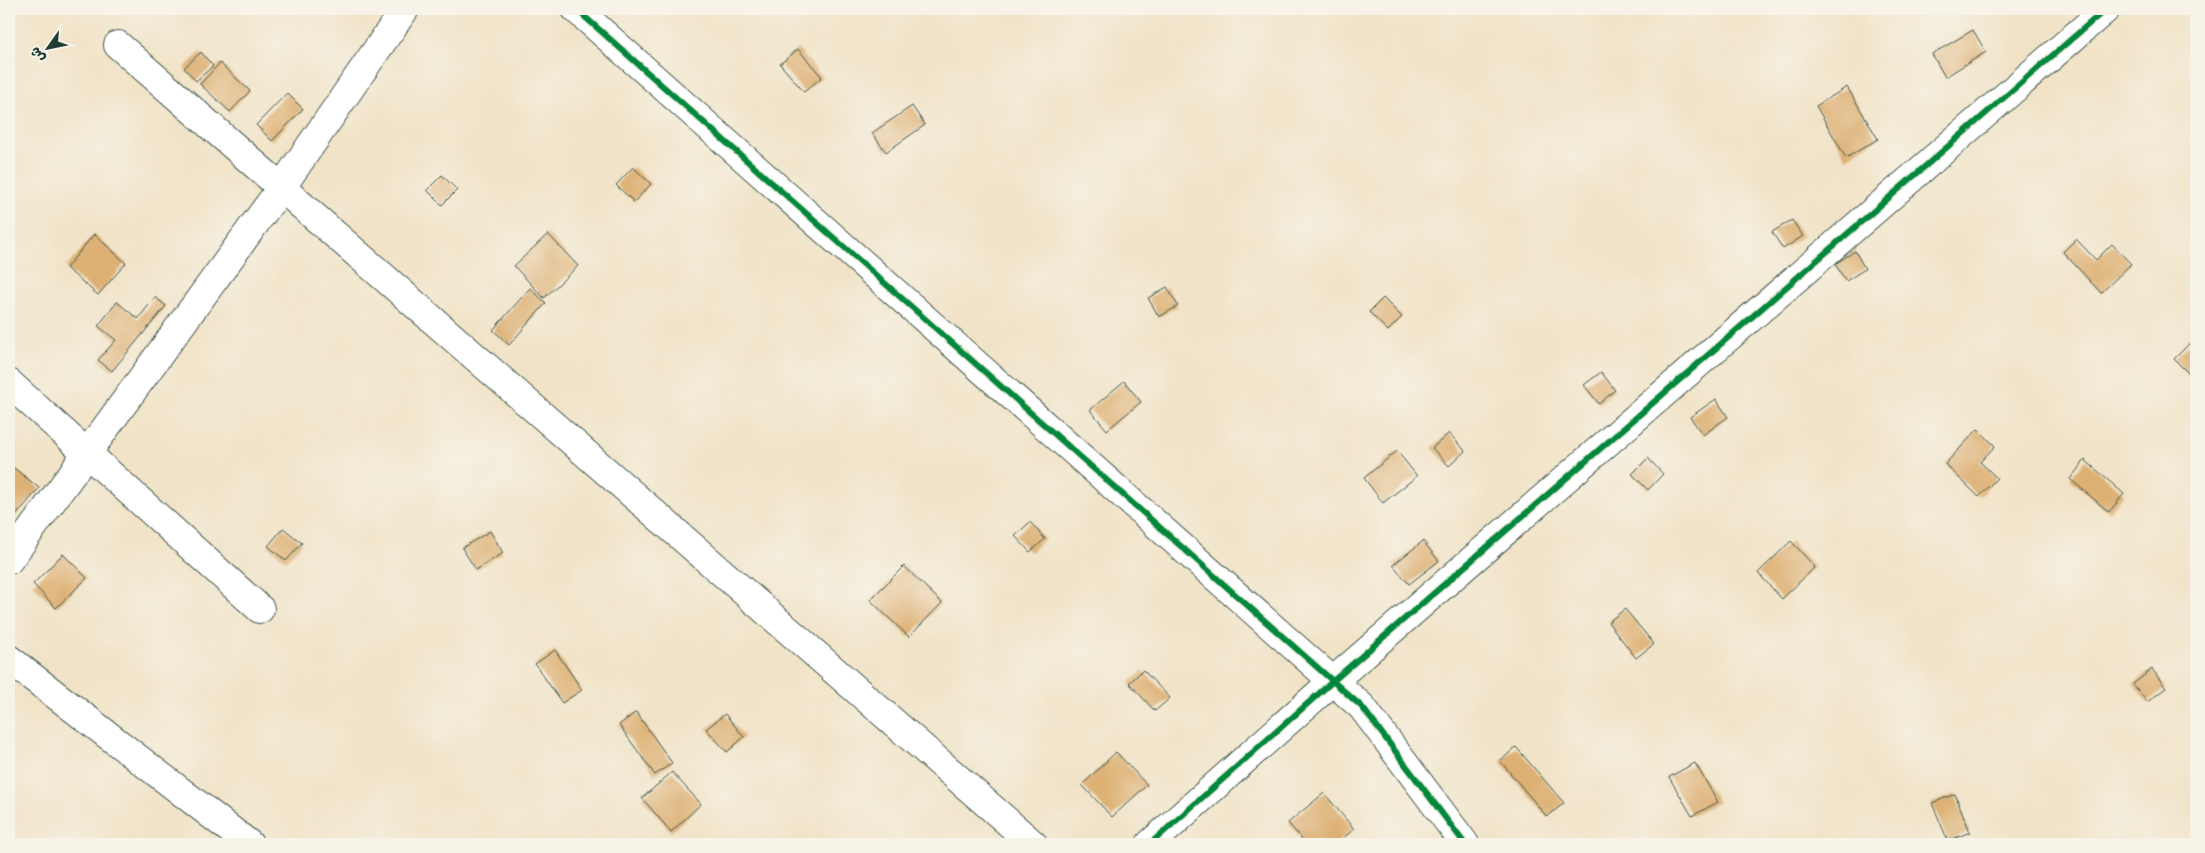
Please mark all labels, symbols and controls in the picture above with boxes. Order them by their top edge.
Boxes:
north arrow [22,22,72,72]
text: ش [26,44,49,66]

